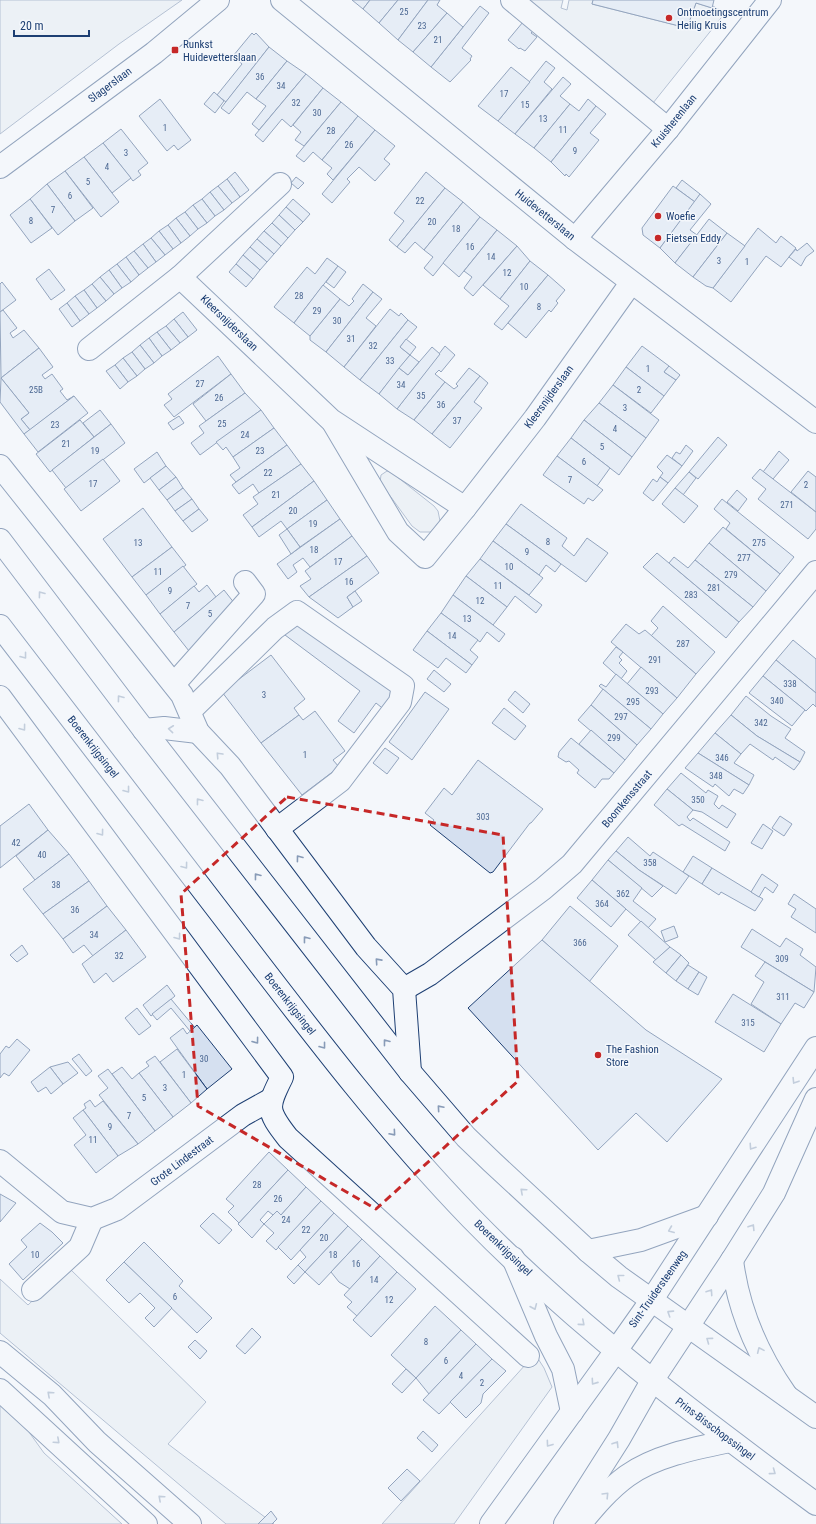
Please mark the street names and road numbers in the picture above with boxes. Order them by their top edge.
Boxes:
street label: Slagerslaan [86,65,134,105]
street label: Kruisherenlaan [649,92,699,150]
street label: Huidevetterslaan [512,187,578,243]
street label: Kleersnijderslaan [198,292,260,354]
street label: Kleersnijderslaan [522,363,576,431]
street label: Boerenkrijgsingel [65,713,121,781]
street label: Boomkensstraat [599,768,655,830]
street label: Boerenkrijgsingel [262,970,318,1038]
street label: Grote Lindestraat [148,1133,216,1189]
street label: Boerenkrijgsingel [471,1217,535,1279]
street label: Sint-Truidersteenweg [626,1248,690,1330]
street label: Prins-Bisschopssingel [673,1395,757,1463]

